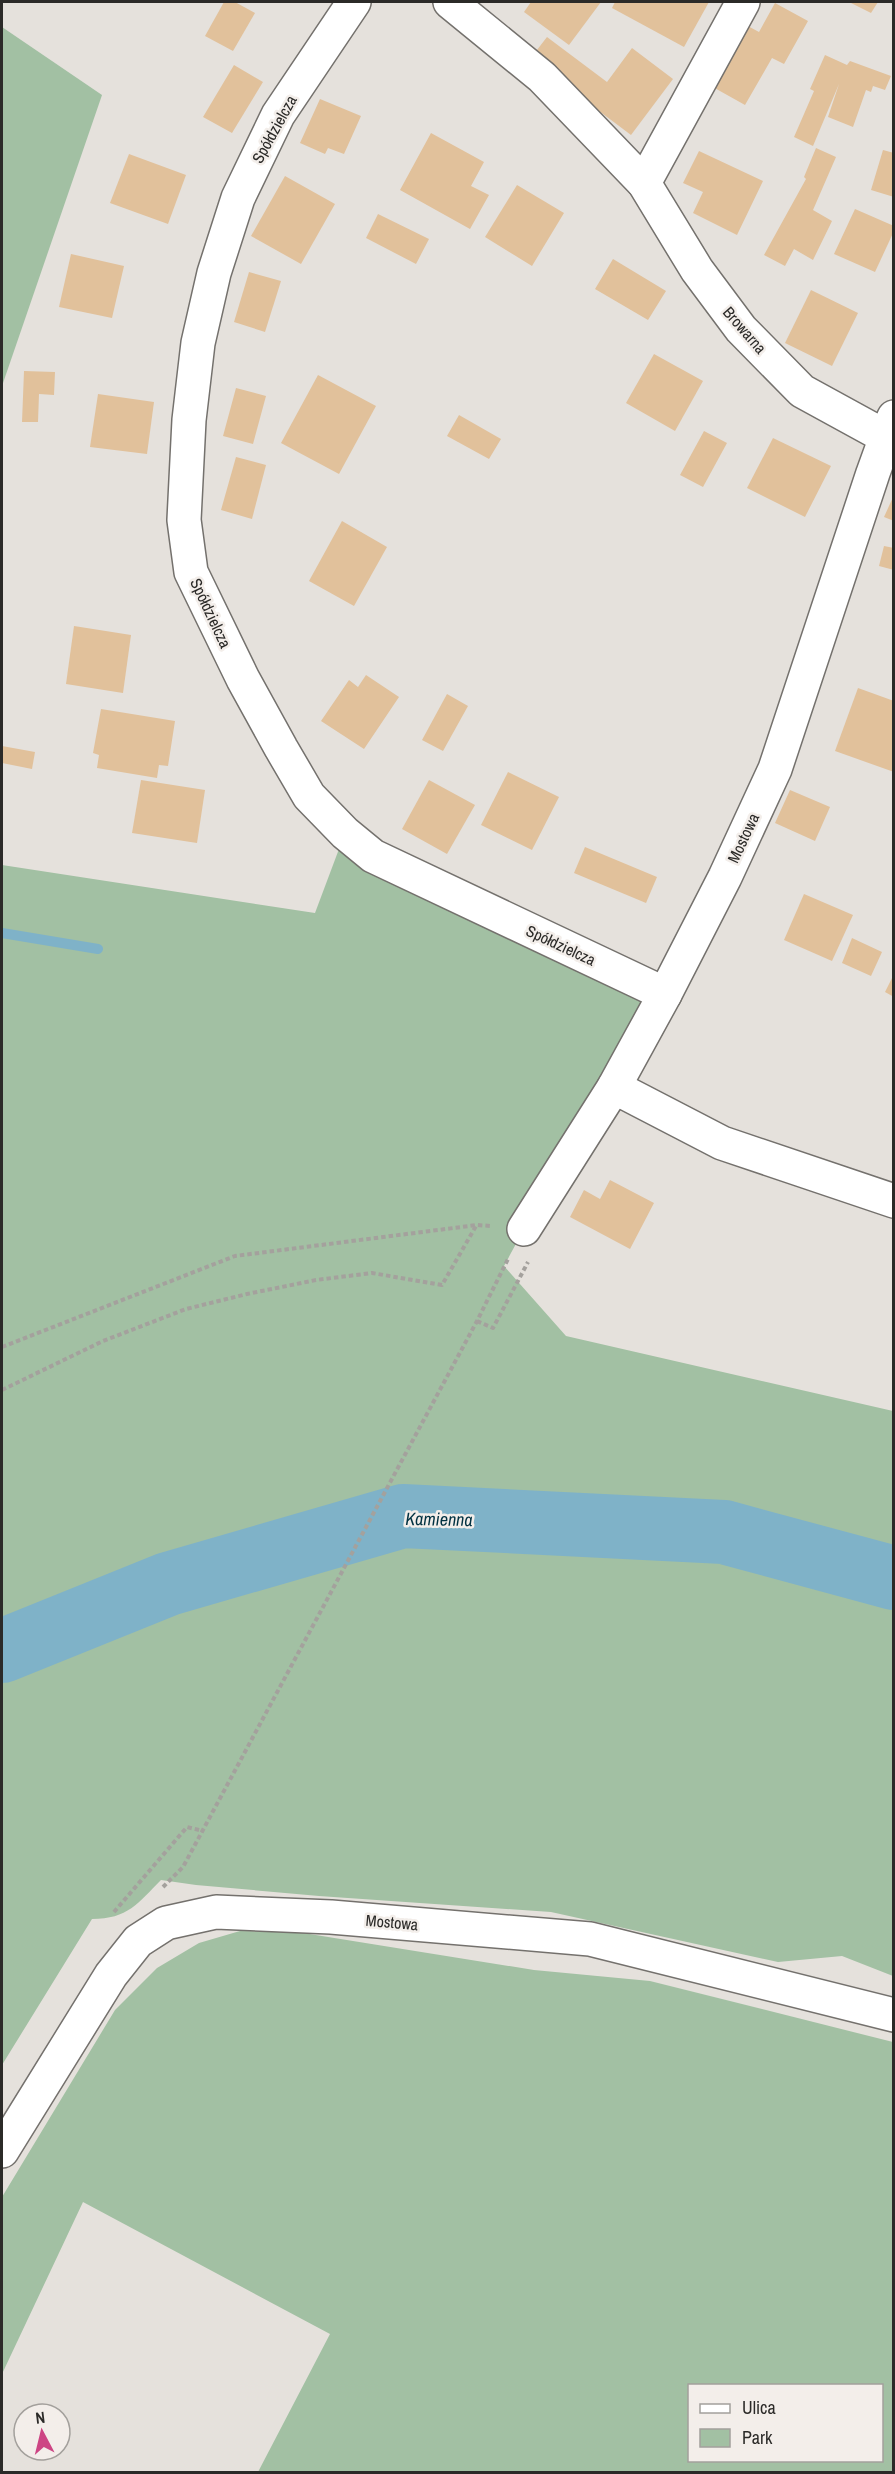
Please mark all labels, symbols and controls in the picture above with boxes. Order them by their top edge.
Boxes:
street label: Spółdzielcza [246,91,302,167]
street label: Browarna [718,302,772,359]
street label: Spółdzielcza [185,575,237,652]
street label: Mostowa [722,809,764,866]
street label: Spółdzielcza [523,919,600,971]
water label: Kamienna [405,1506,473,1532]
street label: Mostowa [365,1909,420,1935]
legend [688,2384,883,2462]
text: Ulica [742,2395,776,2420]
north arrow [12,2402,72,2462]
text: N [34,2406,46,2429]
text: Park [742,2425,773,2450]

